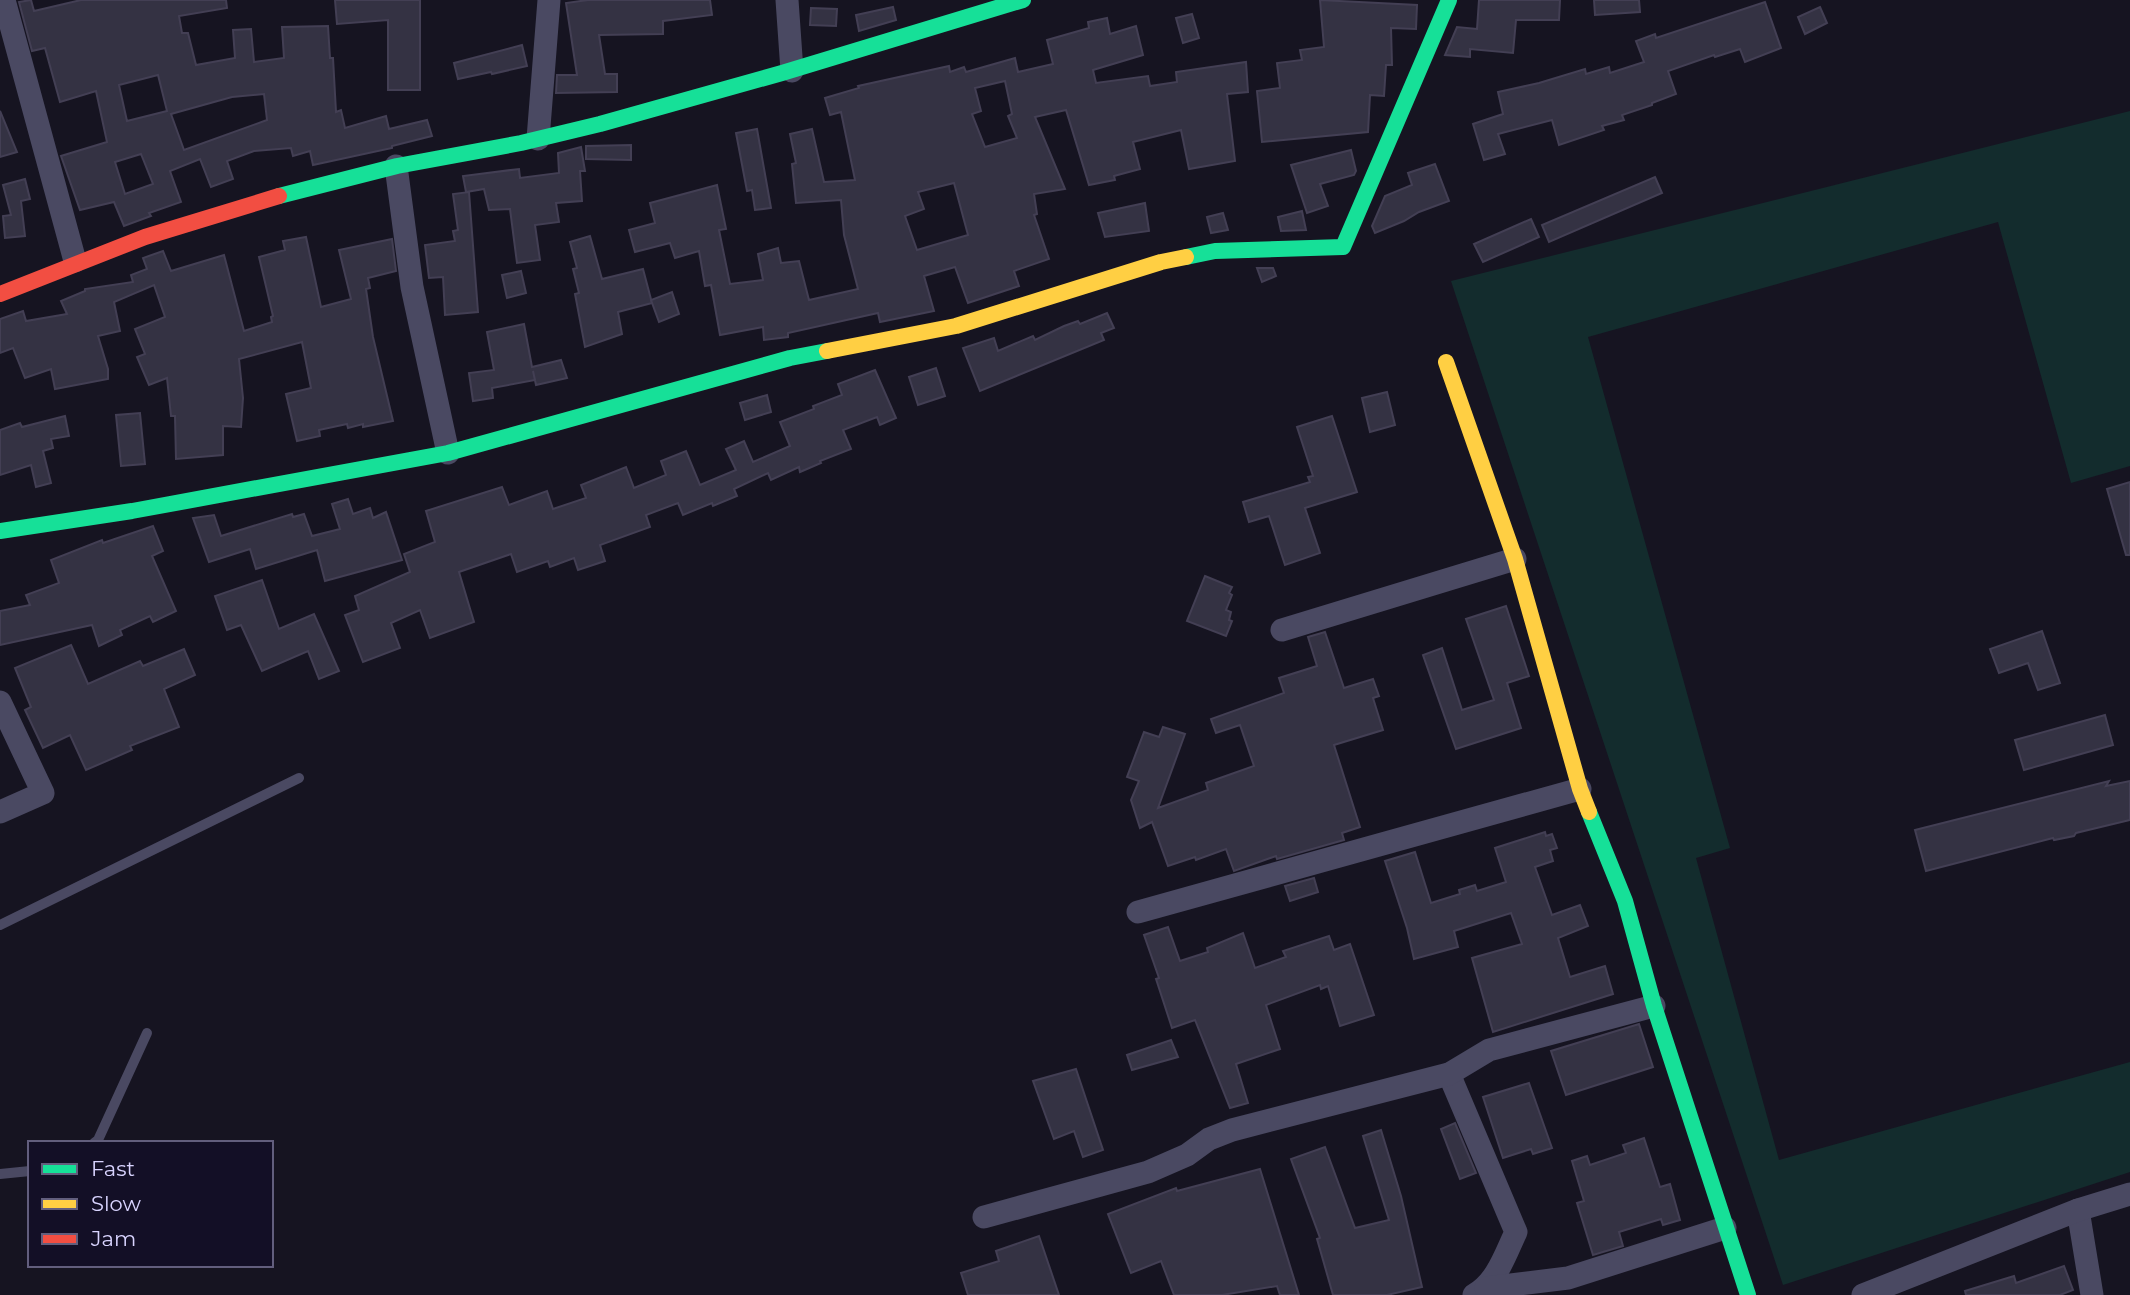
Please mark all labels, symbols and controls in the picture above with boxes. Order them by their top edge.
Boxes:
legend [28,1141,273,1267]
text: Fast [91,1156,135,1181]
text: Slow [91,1191,141,1216]
text: Jam [90,1226,136,1251]

